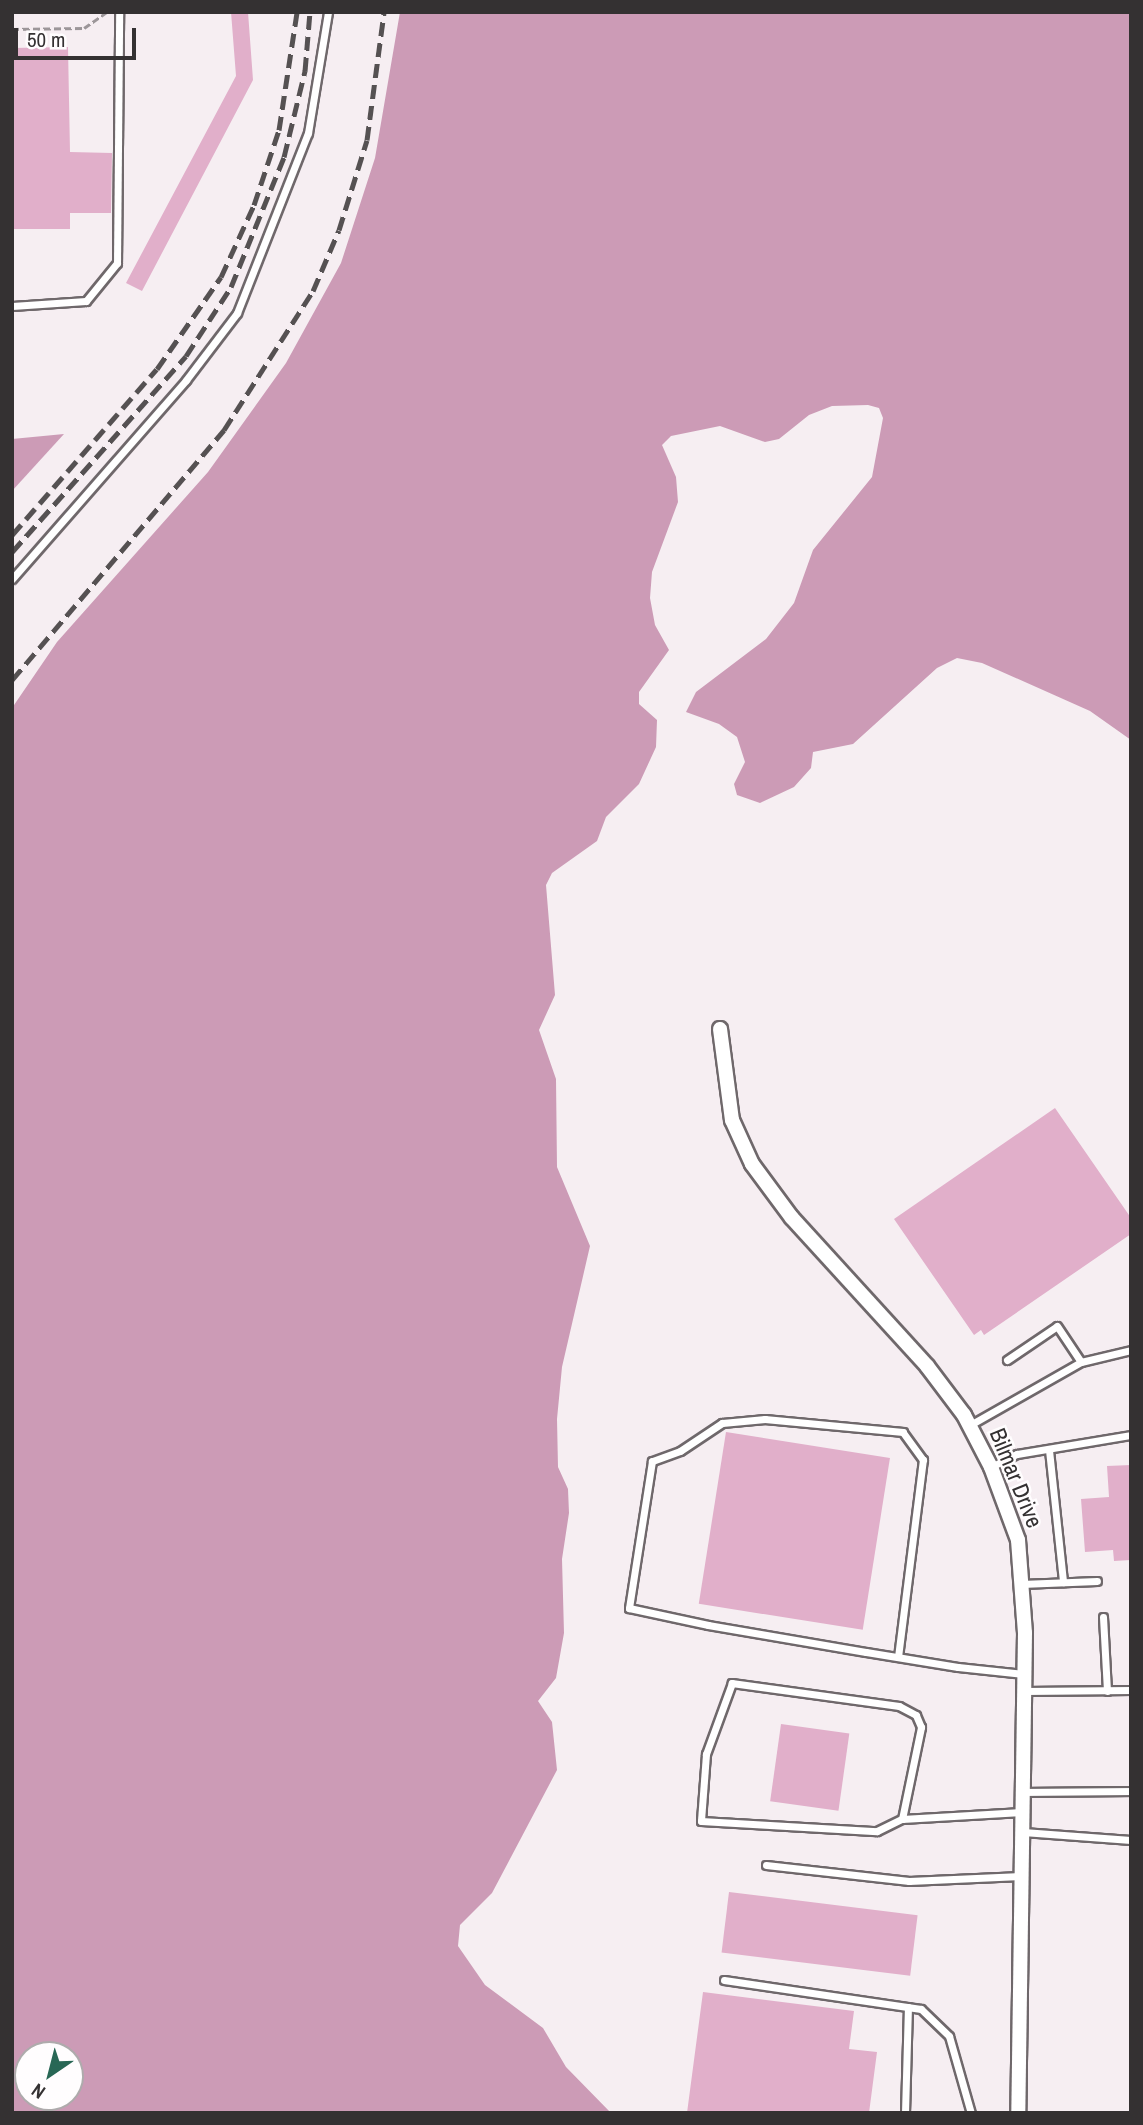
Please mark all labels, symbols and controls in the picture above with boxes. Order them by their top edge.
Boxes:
scale bar [18,14,140,58]
text: 50 m [27,25,65,54]
street label: Bilmar Drive [984,1424,1048,1532]
north arrow [14,2041,84,2111]
text: N [26,2078,50,2105]

